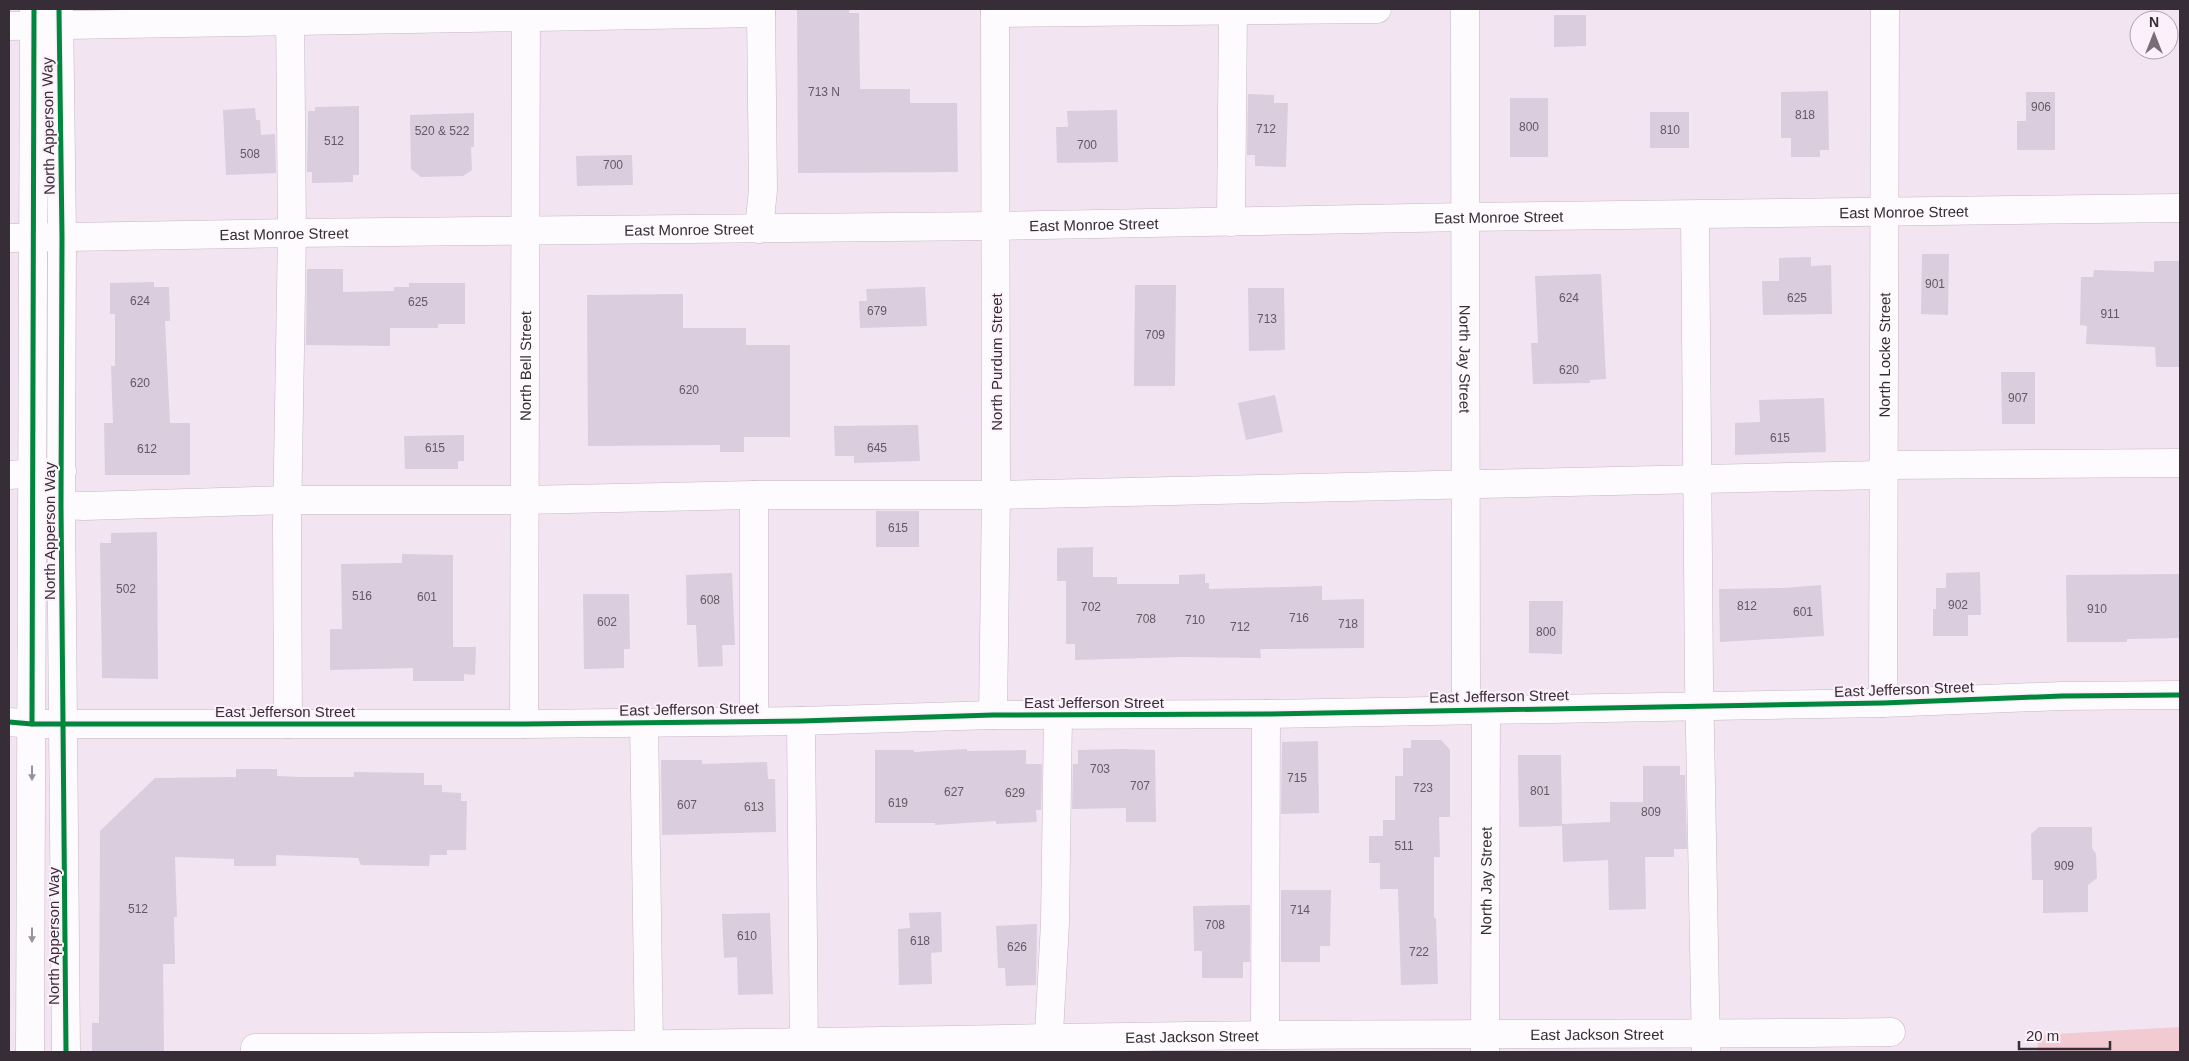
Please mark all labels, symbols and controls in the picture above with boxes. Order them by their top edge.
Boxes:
north arrow [2129,10,2179,60]
text: N [2149,14,2159,30]
street label: North Apperson Way [38,56,58,195]
house number: 713 N [808,85,840,99]
house number: 906 [2031,100,2051,114]
house number: 818 [1795,108,1815,122]
house number: 800 [1519,120,1539,134]
house number: 712 [1256,122,1276,136]
house number: 810 [1660,123,1680,137]
house number: 520 & 522 [415,124,470,138]
house number: 512 [324,134,344,148]
house number: 700 [1077,138,1097,152]
house number: 508 [240,147,260,161]
house number: 700 [603,158,623,172]
street label: East Monroe Street [1839,202,1969,221]
street label: East Monroe Street [1434,207,1564,226]
street label: East Monroe Street [1029,214,1160,234]
street label: East Monroe Street [624,220,754,238]
street label: East Monroe Street [219,224,350,243]
house number: 901 [1925,277,1945,291]
house number: 624 [1559,291,1579,305]
house number: 625 [1787,291,1807,305]
street label: North Purdum Street [988,292,1005,431]
street label: North Locke Street [1875,292,1893,418]
house number: 624 [130,294,150,308]
house number: 625 [408,295,428,309]
house number: 679 [867,304,887,318]
street label: North Jay Street [1457,305,1474,414]
house number: 911 [2100,307,2120,321]
street label: North Bell Street [516,310,534,421]
house number: 713 [1257,312,1277,326]
house number: 709 [1145,328,1165,342]
house number: 620 [1559,363,1579,377]
house number: 620 [130,376,150,390]
house number: 620 [679,383,699,397]
house number: 907 [2008,391,2028,405]
house number: 615 [1770,431,1790,445]
house number: 615 [425,441,445,455]
house number: 645 [867,441,887,455]
house number: 612 [137,442,157,456]
street label: North Apperson Way [41,462,58,600]
house number: 615 [888,521,908,535]
house number: 502 [116,582,136,596]
house number: 516 [352,589,372,603]
house number: 601 [417,590,437,604]
house number: 608 [700,593,720,607]
house number: 902 [1948,598,1968,612]
house number: 812 [1737,599,1757,613]
house number: 702 [1081,600,1101,614]
house number: 910 [2087,602,2107,616]
house number: 601 [1793,605,1813,619]
house number: 716 [1289,611,1309,625]
house number: 708 [1136,612,1156,626]
house number: 710 [1185,613,1205,627]
house number: 602 [597,615,617,629]
house number: 718 [1338,617,1358,631]
house number: 712 [1230,620,1250,634]
house number: 800 [1536,625,1556,639]
street label: East Jefferson Street [1834,678,1975,700]
street label: East Jefferson Street [1429,686,1570,706]
street label: East Jefferson Street [1024,694,1165,711]
street label: East Jefferson Street [619,699,760,719]
street label: East Jefferson Street [215,703,356,720]
house number: 703 [1090,762,1110,776]
one-way arrow [28,765,36,781]
house number: 715 [1287,771,1307,785]
house number: 707 [1130,779,1150,793]
house number: 723 [1413,781,1433,795]
house number: 801 [1530,784,1550,798]
house number: 627 [944,785,964,799]
house number: 629 [1005,786,1025,800]
house number: 619 [888,796,908,810]
house number: 607 [677,798,697,812]
house number: 613 [744,800,764,814]
house number: 809 [1641,805,1661,819]
street label: North Jay Street [1477,826,1494,935]
house number: 511 [1394,839,1414,853]
house number: 909 [2054,859,2074,873]
street label: North Apperson Way [45,867,62,1005]
house number: 512 [128,902,148,916]
house number: 714 [1290,903,1310,917]
house number: 708 [1205,918,1225,932]
one-way arrow [28,928,36,944]
house number: 610 [737,929,757,943]
house number: 618 [910,934,930,948]
house number: 626 [1007,940,1027,954]
house number: 722 [1409,945,1429,959]
scale bar [2019,1018,2110,1050]
street label: East Jackson Street [1530,1025,1664,1042]
street label: East Jackson Street [1125,1027,1260,1045]
text: 20 m [2026,1027,2059,1044]

